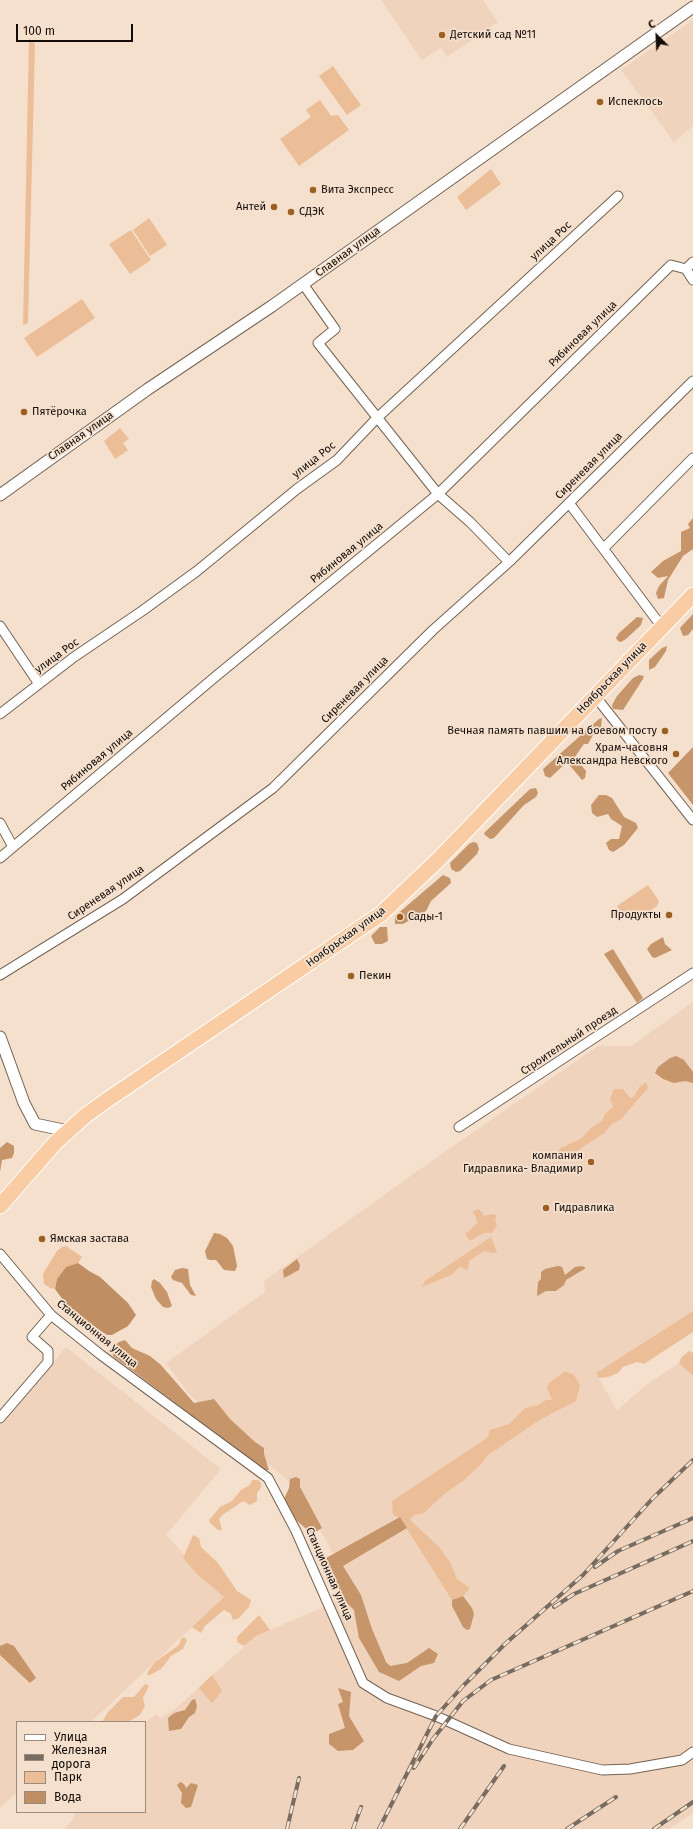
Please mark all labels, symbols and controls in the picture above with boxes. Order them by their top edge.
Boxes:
scale bar [18,16,135,42]
north arrow [637,16,677,56]
text: С [646,17,657,32]
text: 100 m [23,24,55,38]
place label: Детский сад №11 [450,28,536,42]
marker: Детский сад №11 [437,30,447,40]
place label: Испеклось [608,95,663,109]
marker: Испеклось [595,97,605,107]
place label: Вита Экспресс [321,183,394,197]
marker: Вита Экспресс [308,185,318,195]
place label: Антей [236,200,266,214]
marker: Антей [269,202,279,212]
place label: СДЭК [299,205,324,219]
marker: СДЭК [286,207,296,217]
street label: улица Рос [528,219,574,263]
street label: Славная улица [313,224,383,280]
street label: Рябиновая улица [546,298,620,370]
place label: Пятёрочка [32,405,87,419]
marker: Пятёрочка [19,407,29,417]
street label: Славная улица [46,409,116,463]
street label: Сиреневая улица [553,430,625,502]
street label: улица Рос [290,439,338,481]
street label: Рябиновая улица [308,520,386,586]
street label: улица Рос [32,636,82,676]
street label: Ноябрьская улица [574,639,650,717]
street label: Сиреневая улица [319,654,391,726]
place label: Вечная память павшим на боевом посту [447,724,657,738]
street label: Рябиновая улица [58,726,136,794]
marker: Вечная память павшим на боевом посту [660,726,670,736]
place label: Храм-часовня Александра Невского [557,741,668,767]
marker: Храм-часовня Александра Невского [671,749,681,759]
street label: Сиреневая улица [65,863,147,923]
street label: Ноябрьская улица [304,904,388,970]
place label: Продукты [610,908,661,922]
place label: Сады-1 [408,910,443,924]
marker: Продукты [664,910,674,920]
marker: Сады-1 [395,912,405,922]
place label: Пекин [359,969,391,983]
marker: Пекин [346,971,356,981]
street label: Строительный проезд [518,1004,620,1078]
place label: компания Гидравлика- Владимир [463,1149,583,1175]
marker: компания Гидравлика- Владимир [586,1157,596,1167]
place label: Гидравлика [554,1201,614,1215]
marker: Гидравлика [541,1203,551,1213]
place label: Ямская застава [50,1232,129,1246]
marker: Ямская застава [37,1234,47,1244]
street label: Станционная улица [54,1297,140,1371]
street label: Станционная улица [302,1525,356,1623]
legend [16,1721,146,1813]
text: Улица [54,1730,88,1744]
text: Железная дорога [52,1743,107,1771]
text: Парк [54,1770,82,1784]
text: Вода [54,1790,81,1804]

